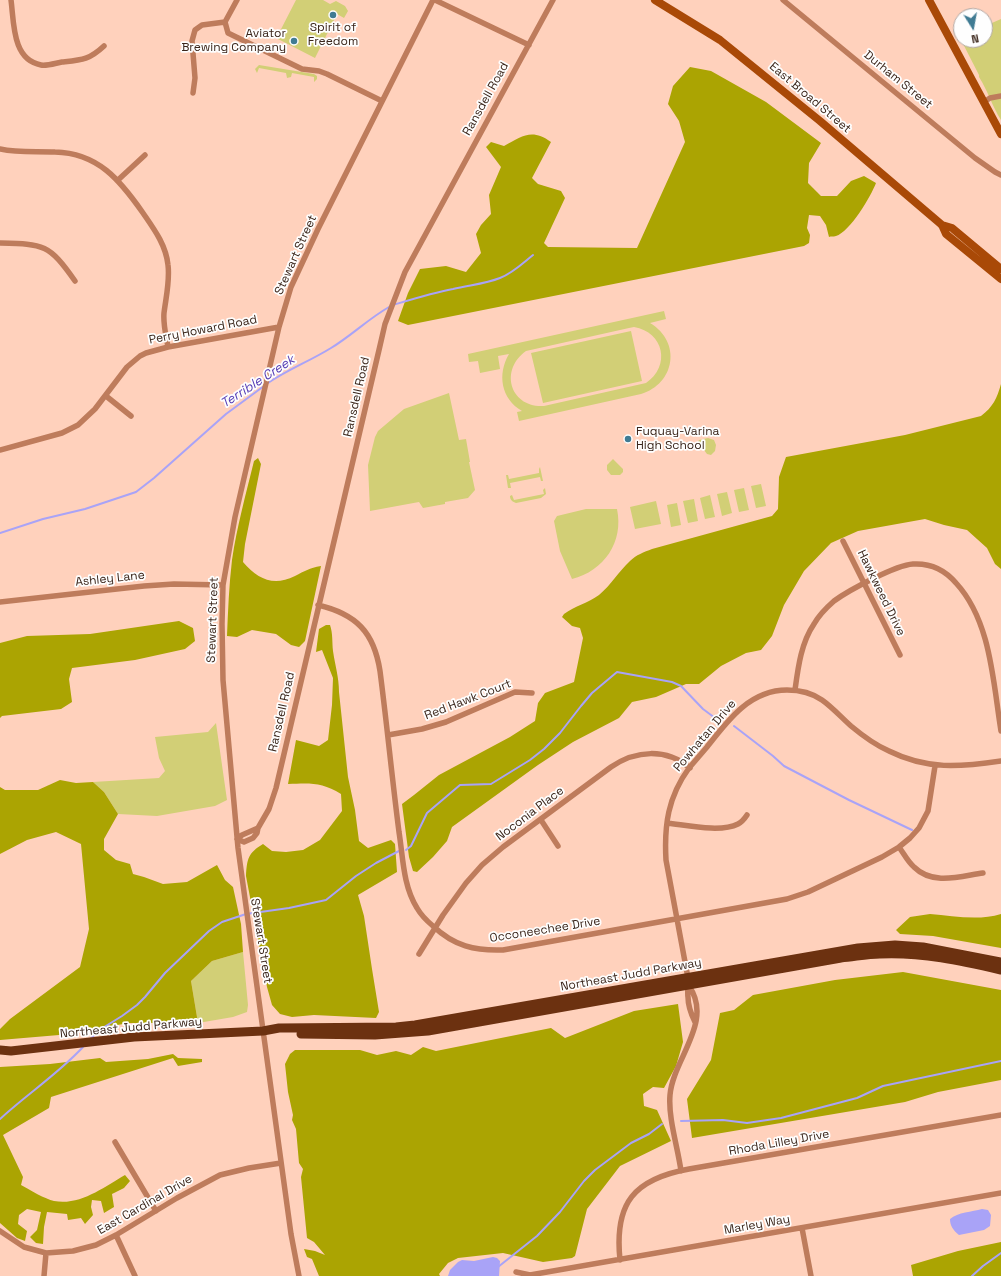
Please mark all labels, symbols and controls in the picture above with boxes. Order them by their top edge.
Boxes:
north arrow [953,8,993,48]
marker: Spirit of Freedom [328,10,338,20]
place label: Spirit of Freedom [308,21,358,49]
place label: Aviator Brewing Company [181,27,286,55]
text: N [970,31,980,46]
marker: Aviator Brewing Company [289,36,299,46]
street label: Durham Street [861,48,935,112]
street label: Ransdell Road [460,60,512,138]
street label: East Broad Street [766,60,854,136]
street label: Stewart Street [272,213,320,297]
street label: Perry Howard Road [148,312,258,348]
water label: Terrible Creek [218,352,298,412]
street label: Ransdell Road [341,356,373,438]
place label: Fuquay-Varina High School [636,425,719,453]
marker: Fuquay-Varina High School [623,434,633,444]
street label: Hawkweed Drive [854,548,908,638]
street label: Ashley Lane [75,568,145,590]
street label: Stewart Street [204,577,222,663]
street label: Ransdell Road [266,671,298,753]
street label: Red Hawk Court [423,677,513,723]
street label: Powhatan Drive [671,697,739,775]
street label: Noconia Place [493,784,567,844]
street label: Stewart Street [247,897,275,985]
street label: Occoneechee Drive [489,914,601,946]
street label: Northeast Judd Parkway [559,956,703,994]
street label: Northeast Judd Parkway [59,1015,203,1041]
street label: Rhoda Lilley Drive [728,1127,830,1159]
street label: East Cardinal Drive [95,1172,195,1238]
street label: Marley Way [723,1212,791,1238]

